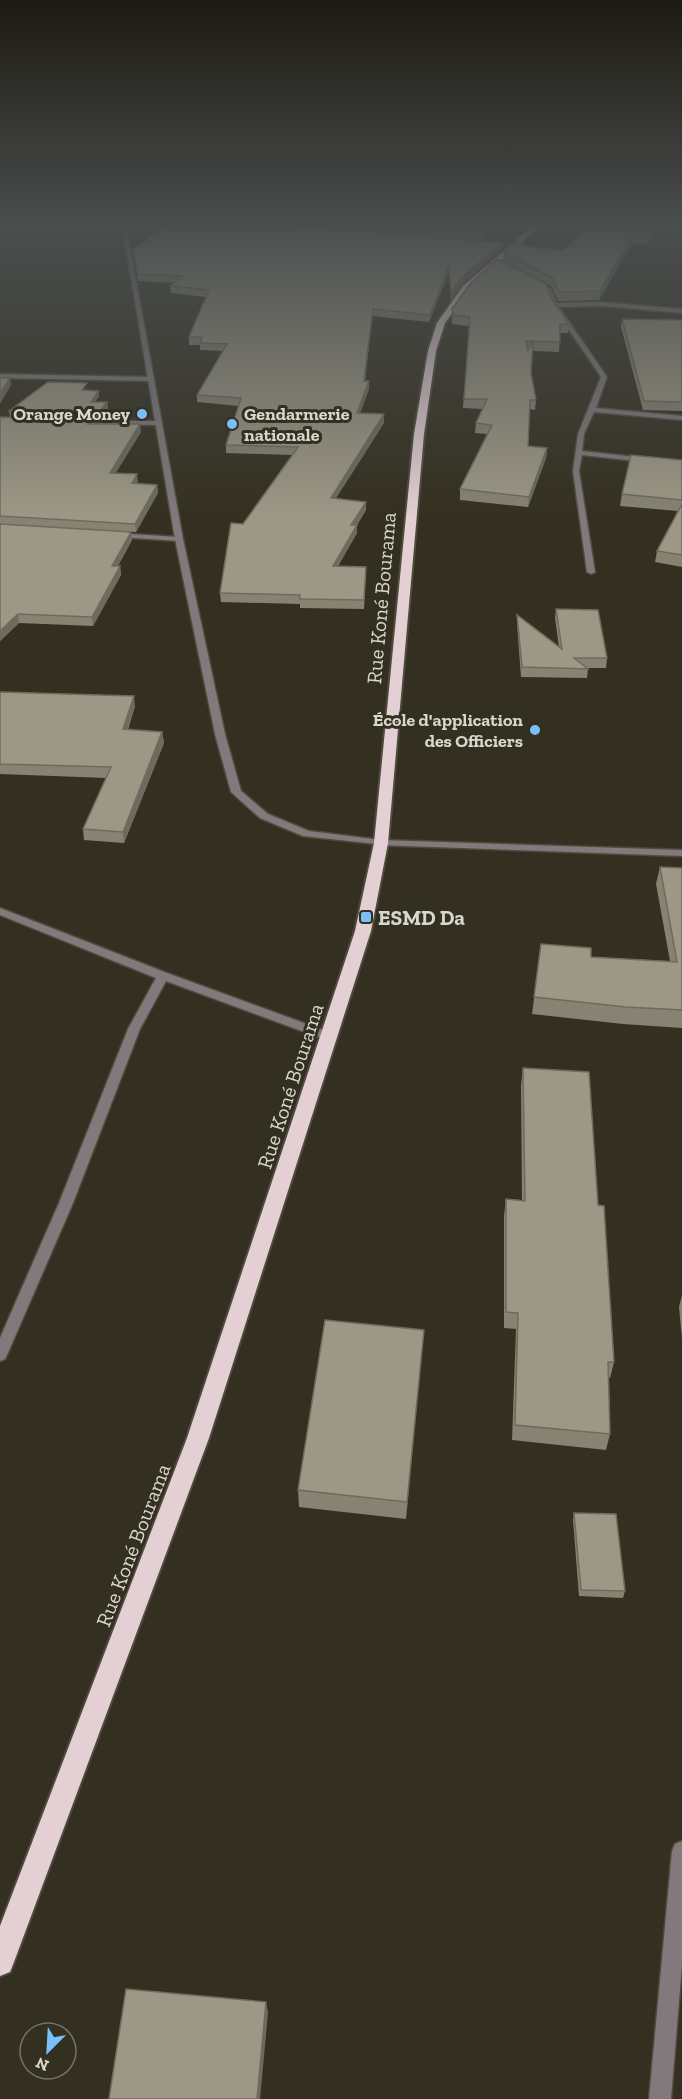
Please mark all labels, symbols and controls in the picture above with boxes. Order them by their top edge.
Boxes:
place label: Orange Money [13,403,130,425]
place label: Gendarmerie nationale [244,403,350,446]
marker: Orange Money [135,407,149,421]
marker: Gendarmerie nationale [225,417,239,431]
street label: Rue Koné Bourama [361,511,401,685]
place label: École d'application des Officiers [373,709,523,752]
marker: École d'application des Officiers [528,723,542,737]
place label: ESMD Da [378,905,465,930]
marker: ESMD Da [359,910,373,924]
street label: Rue Koné Bourama [251,1000,329,1172]
street label: Rue Koné Bourama [90,1460,176,1630]
north arrow [18,2021,78,2081]
text: N [33,2053,52,2075]

